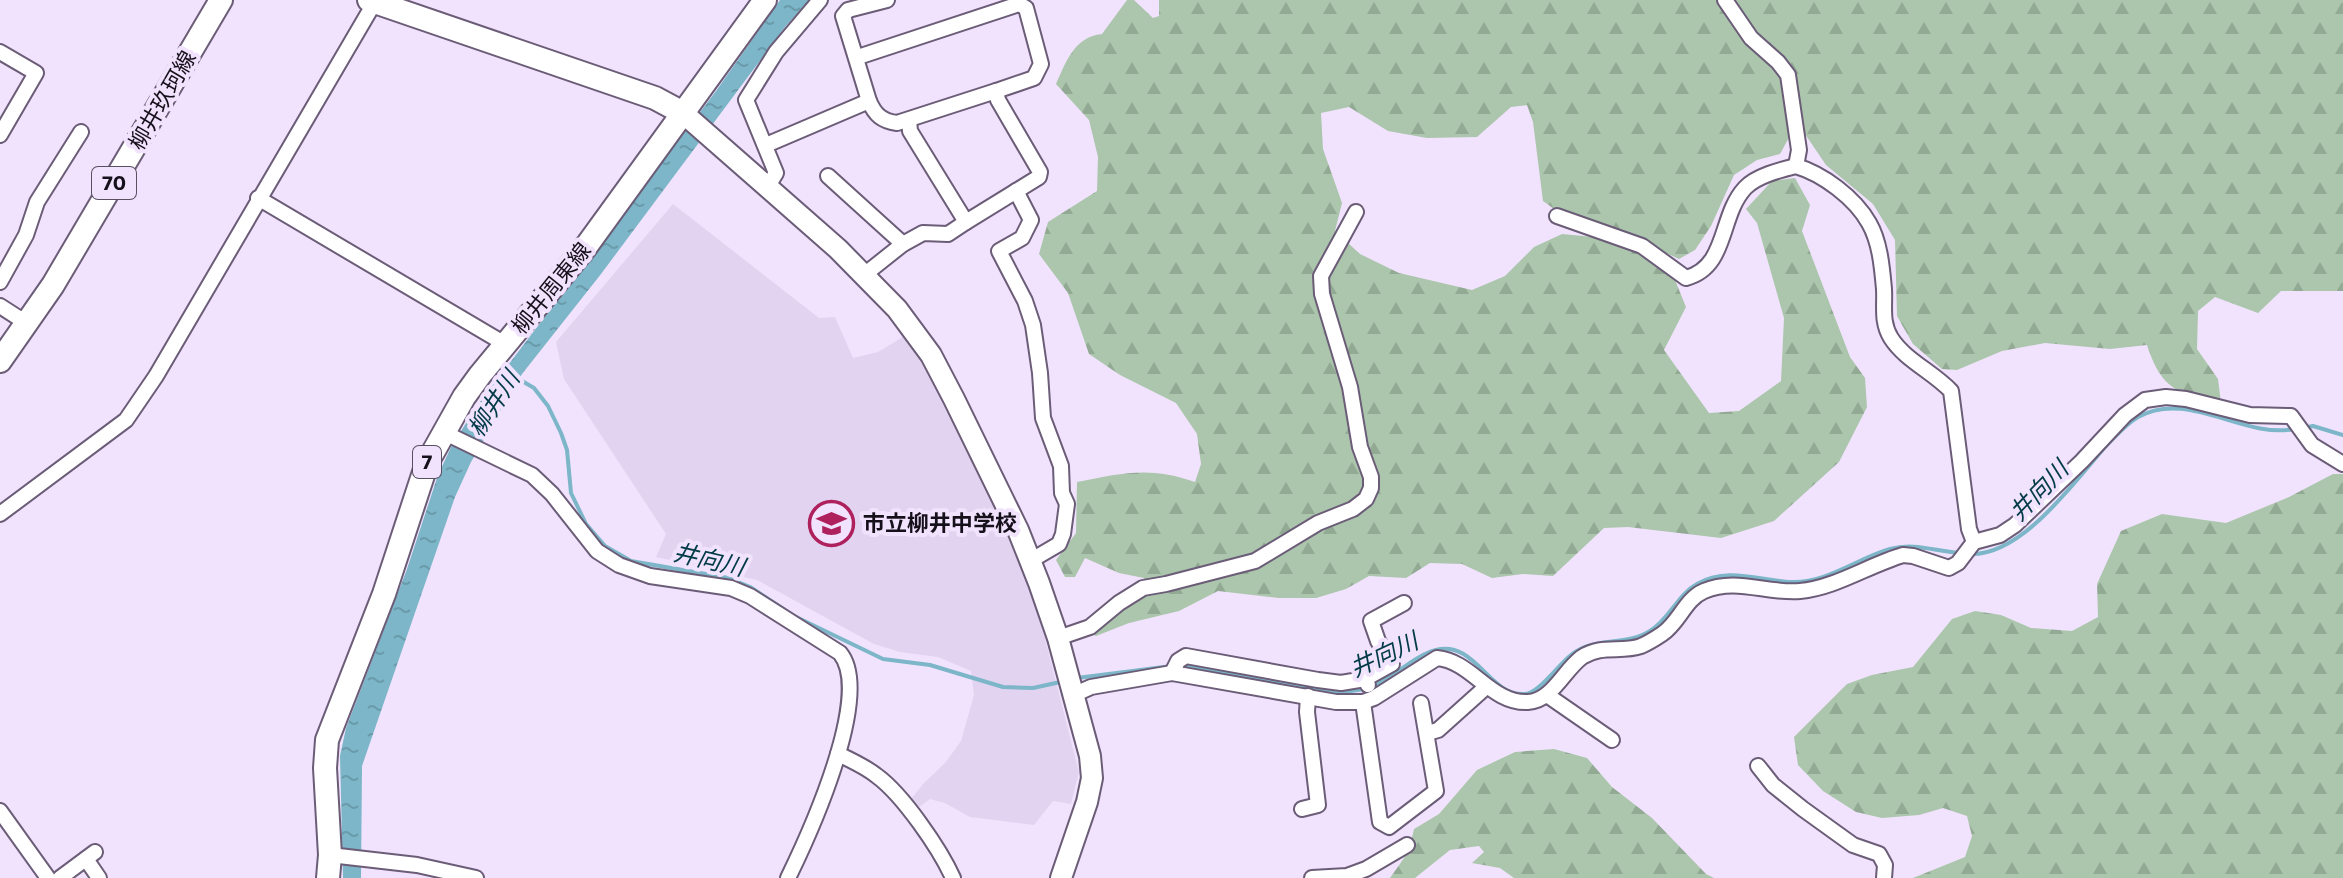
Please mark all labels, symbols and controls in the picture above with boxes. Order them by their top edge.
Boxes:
street label: 柳井玖珂線 [122,45,201,154]
road number: 70 [92,167,136,199]
street label: 柳井周東線 [506,236,596,339]
water label: 柳井川 [461,363,526,441]
road number: 7 [413,446,441,478]
water label: 井向川 [2002,452,2075,526]
school or university icon: 市立柳井中学校 [808,499,856,547]
place label: 市立柳井中学校 [863,509,1017,536]
water label: 井向川 [671,536,751,581]
water label: 井向川 [1345,624,1425,682]

